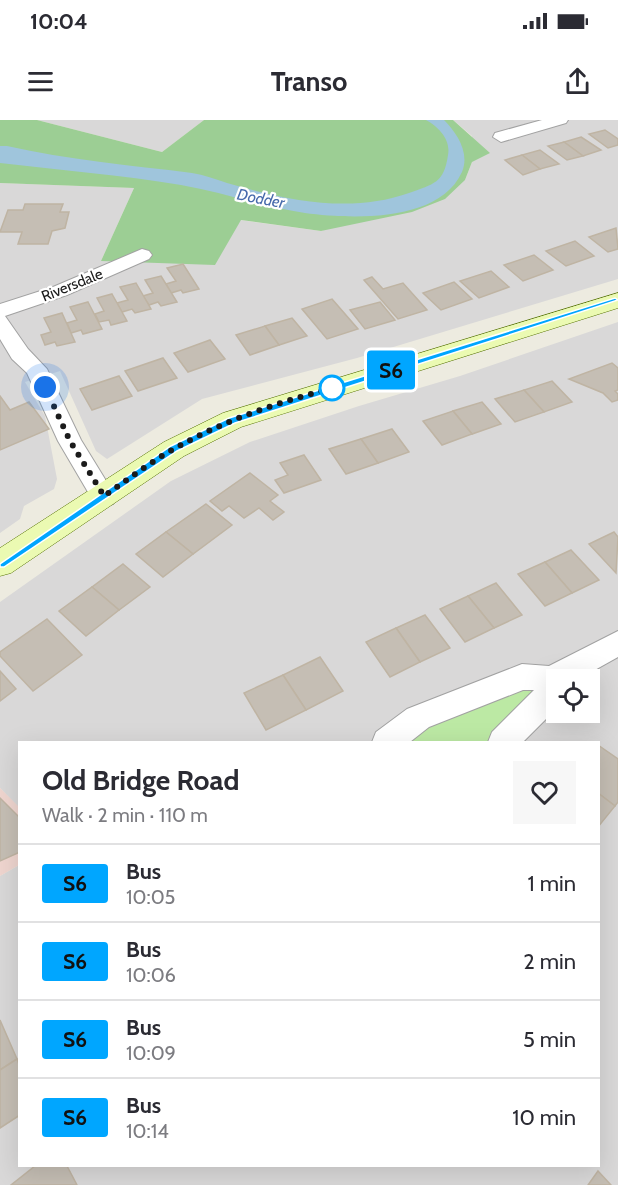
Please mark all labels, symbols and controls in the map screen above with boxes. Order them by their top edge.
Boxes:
text: 10:04 [30,8,88,35]
icon: menu [24,65,57,98]
text: Transo [271,65,347,98]
icon: share [561,65,594,98]
water label: Dodder [236,185,287,213]
street label: Riversdale [39,264,106,305]
line badge: S6 [364,350,418,390]
text: S6 [379,358,403,383]
your location [30,372,60,402]
unlabelled marker [319,375,345,401]
map controls [546,669,600,723]
button: locate [546,669,600,723]
button: heart [513,761,576,824]
text: Old Bridge Road [42,763,239,797]
text: Walk · 2 min · 110 m [42,803,208,827]
text: Bus [126,858,161,885]
text: 1 min [528,870,576,897]
text: S6 [63,871,87,896]
text: 10:05 [126,885,175,909]
text: Bus [126,936,161,963]
text: 2 min [523,948,576,975]
text: S6 [63,949,87,974]
text: 10:06 [126,963,176,987]
text: Bus [126,1014,161,1041]
text: 5 min [523,1026,576,1053]
text: S6 [63,1027,87,1052]
text: 10:09 [126,1041,176,1065]
text: Bus [126,1092,161,1119]
text: 10 min [512,1104,576,1131]
text: S6 [63,1105,87,1130]
text: 10:14 [126,1119,169,1143]

